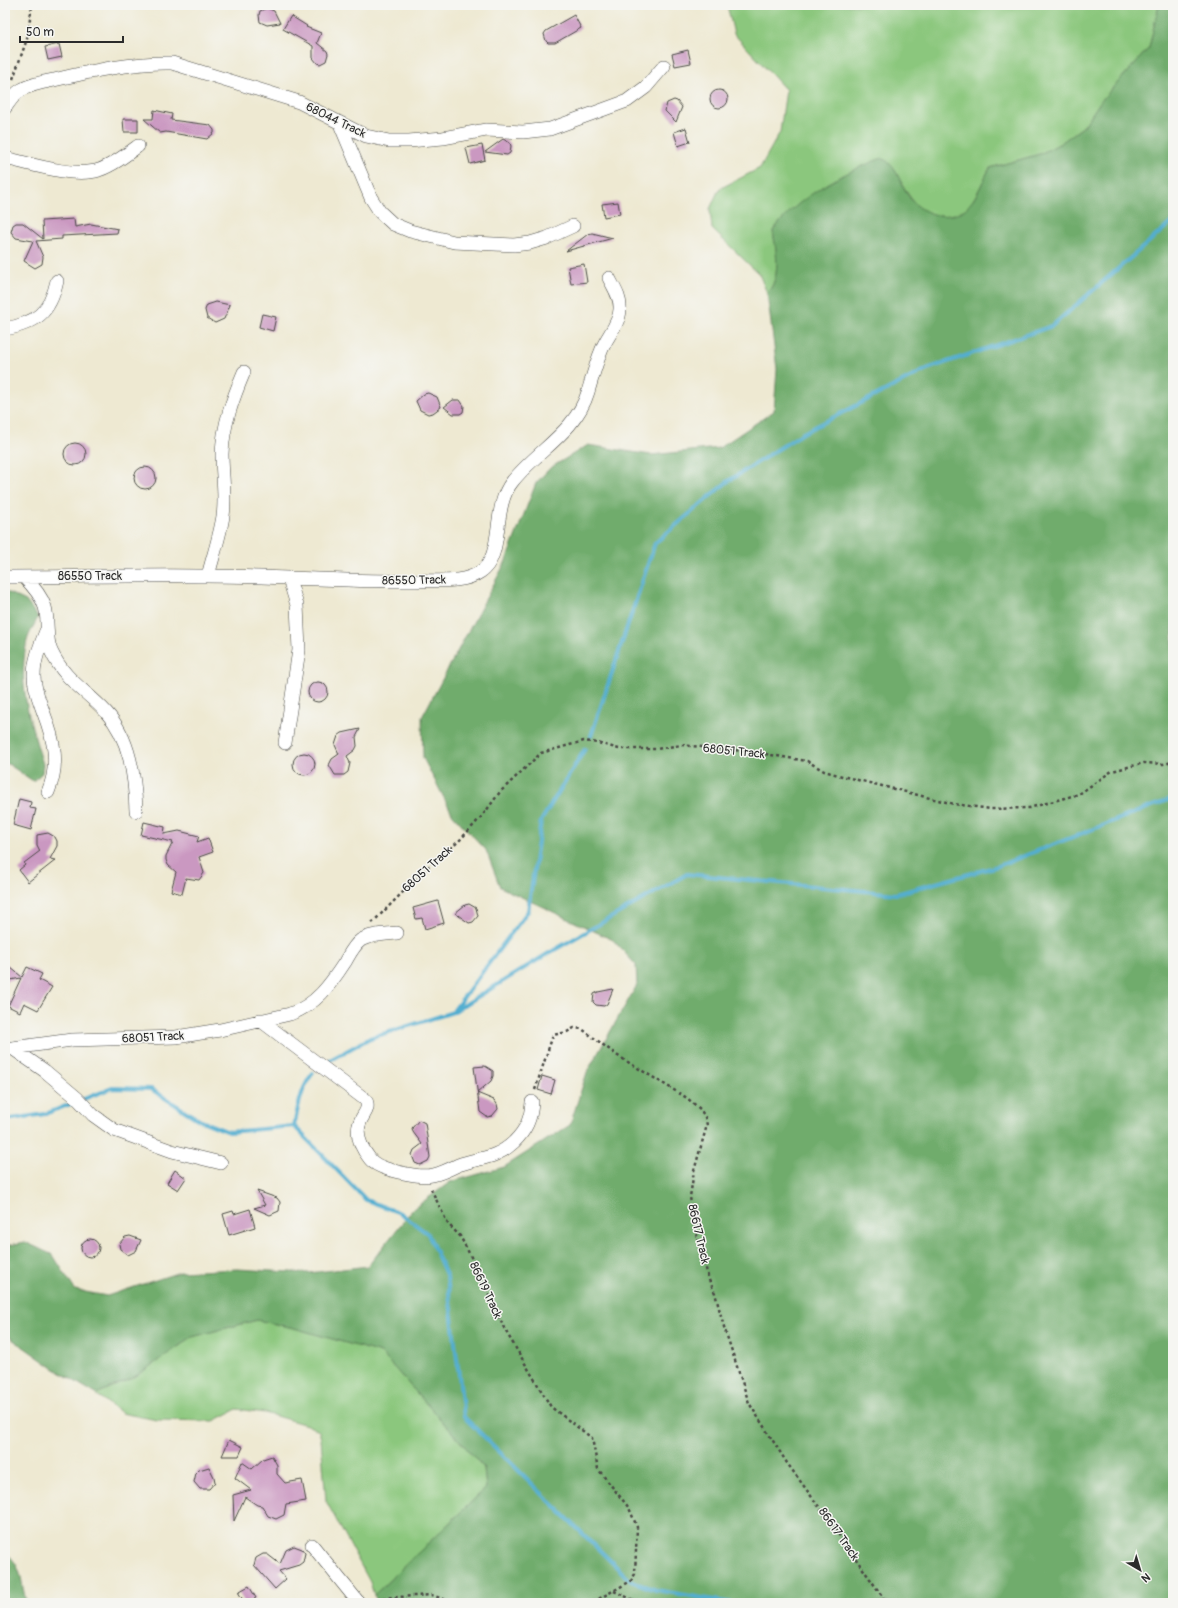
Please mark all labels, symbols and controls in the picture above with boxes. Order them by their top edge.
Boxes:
scale bar [20,18,123,44]
text: 50 m [26,25,54,40]
street label: 68044 Track [303,99,368,141]
street label: 86550 Track [58,569,122,584]
street label: 86550 Track [382,572,446,589]
street label: 68051 Track [702,741,766,762]
street label: 68051 Track [399,843,456,896]
street label: 68051 Track [122,1028,185,1047]
street label: 86617 Track [684,1203,713,1265]
street label: 86619 Track [466,1260,505,1321]
street label: 86617 Track [815,1505,862,1564]
north arrow [1120,1550,1160,1590]
text: N [1138,1570,1153,1585]

